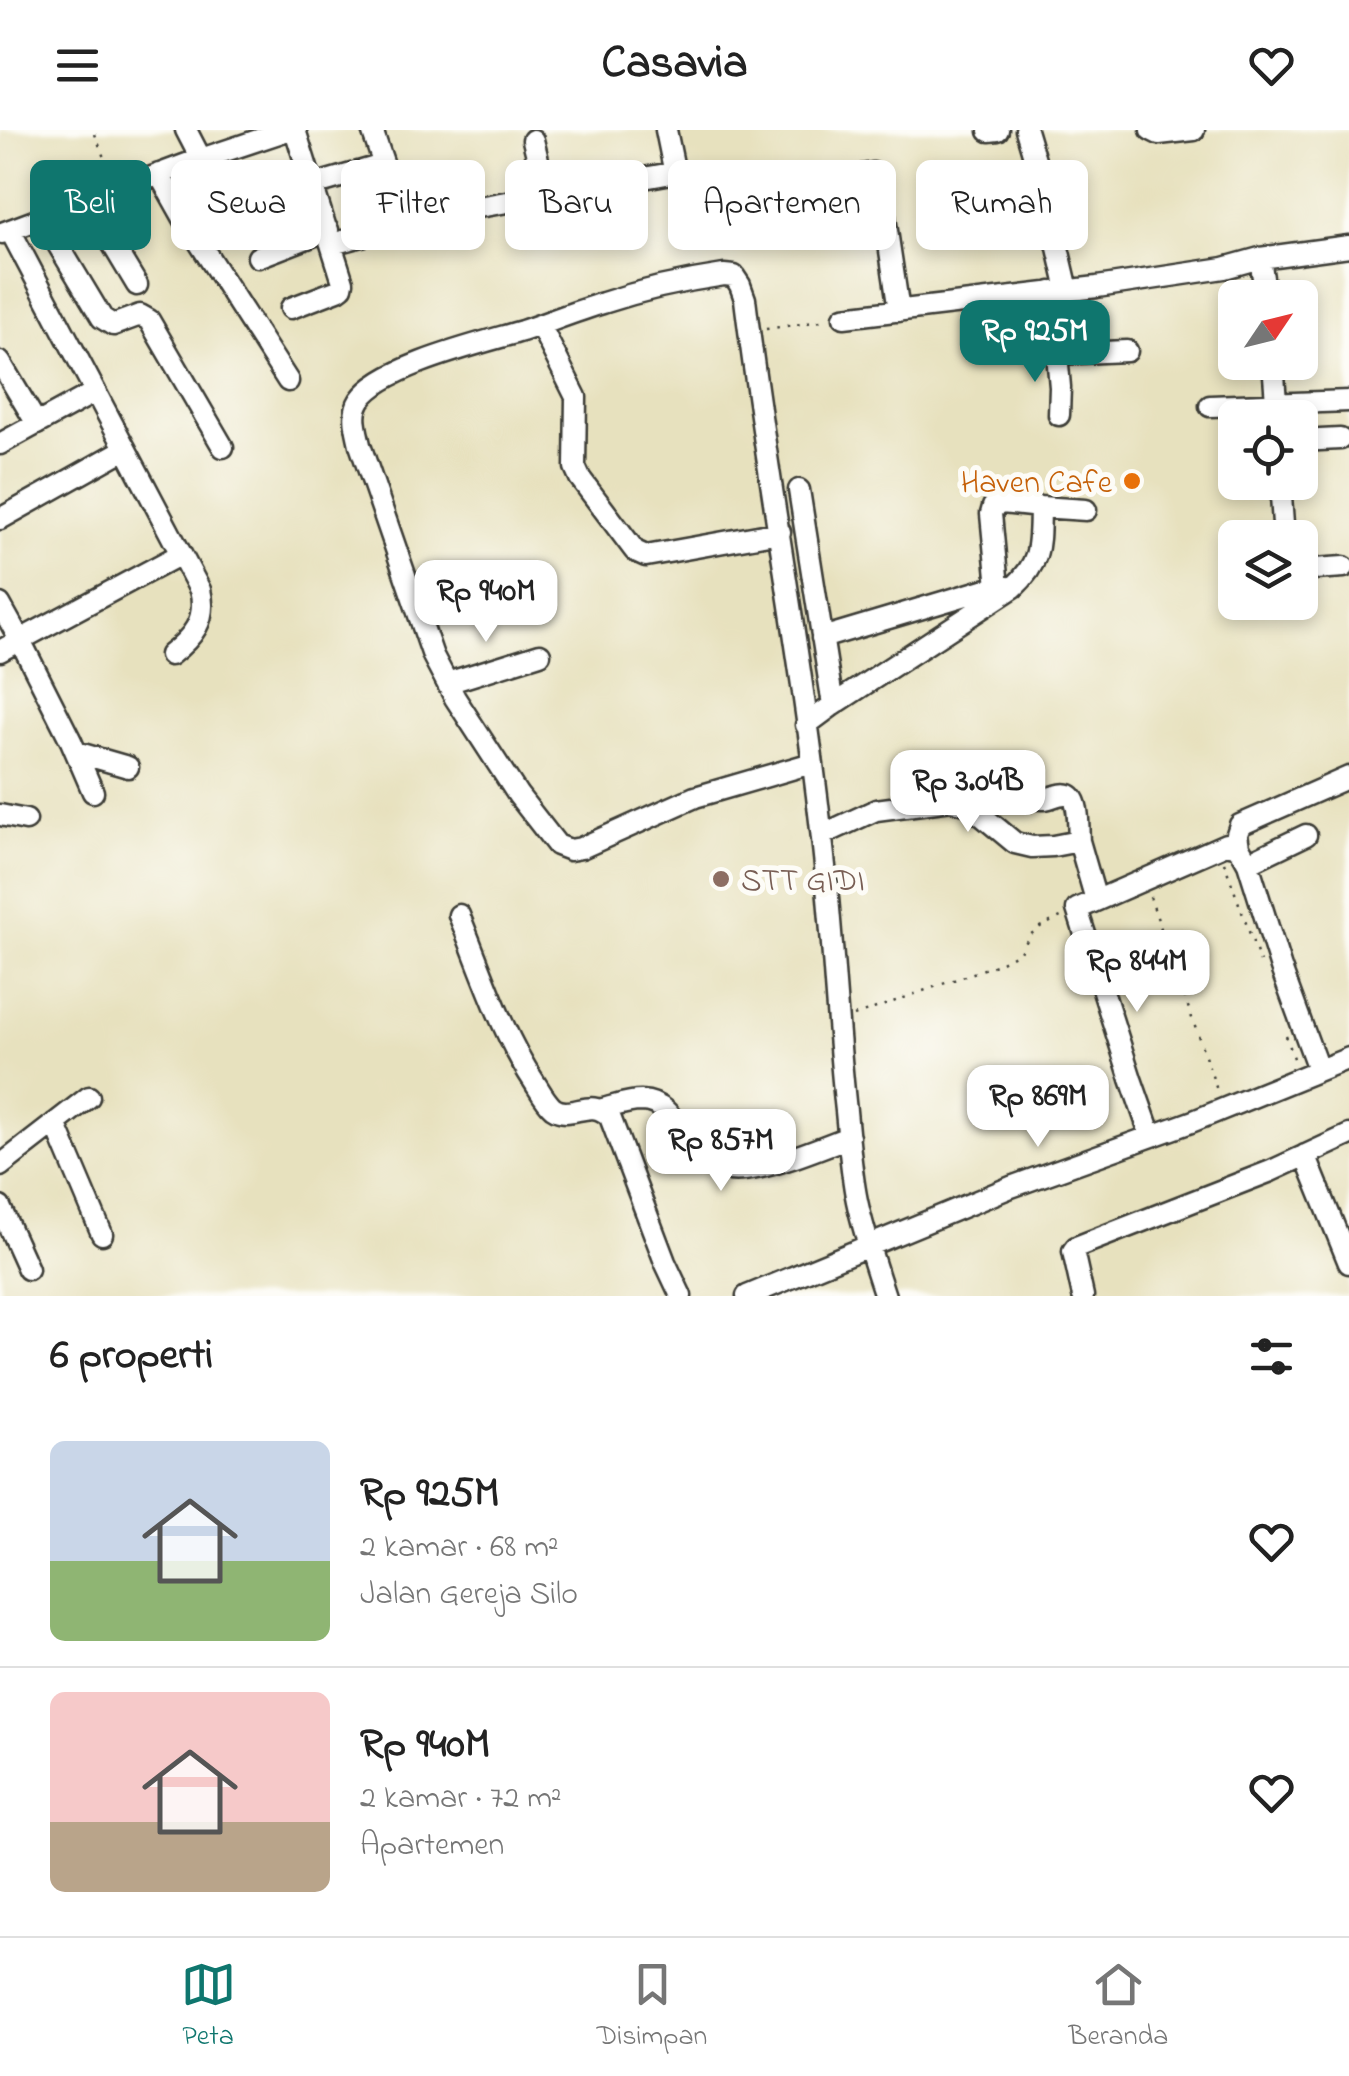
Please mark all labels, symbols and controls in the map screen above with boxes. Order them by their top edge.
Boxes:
text: Casavia [602,32,747,98]
icon: menu [50,38,105,93]
icon: heart [1244,38,1299,93]
chip: Beli [30,160,151,250]
chip: Sewa [171,160,321,250]
chip: Filter [341,160,485,250]
chip: Baru [505,160,648,250]
chip: Apartemen [668,160,896,250]
chip: Rumah [916,160,1088,250]
north arrow [1218,280,1318,380]
map controls [1218,280,1318,620]
pin: Rp 925M [943,300,1127,385]
text: Rp 925M [982,309,1088,356]
button: locate [1218,400,1318,500]
place label: Haven Cafe [961,461,1113,508]
marker: Haven Cafe [1121,470,1143,492]
button: layers [1218,520,1318,620]
pin: Rp 940M [394,560,578,645]
text: Rp 940M [436,569,536,616]
pin: Rp 3.04B [865,750,1071,835]
text: Rp 3.04B [912,759,1024,806]
place label: STT GIDI [741,859,865,906]
marker: STT GIDI [710,868,732,890]
pin: Rp 844M [1045,930,1229,1015]
text: Rp 844M [1087,939,1187,986]
pin: Rp 869M [946,1065,1130,1150]
text: Rp 869M [989,1074,1087,1121]
pin: Rp 857M [629,1109,813,1194]
text: Rp 857M [668,1118,774,1165]
text: 6 properti [50,1326,213,1387]
icon: filters [1244,1329,1299,1384]
text: Rp 925M [360,1464,500,1525]
icon: home [130,1481,250,1601]
icon: heart [1244,1514,1299,1569]
text: 2 kamar · 68 m² [360,1525,558,1572]
text: Jalan Gereja Silo [360,1572,578,1619]
text: Rp 940M [360,1715,490,1776]
icon: home [130,1732,250,1852]
icon: heart [1244,1765,1299,1820]
text: 2 kamar · 72 m² [360,1776,561,1823]
text: Apartemen [360,1823,504,1870]
tab: Peta [181,1957,236,2058]
tab: Disimpan [597,1957,707,2058]
tab: Beranda [1069,1957,1168,2058]

